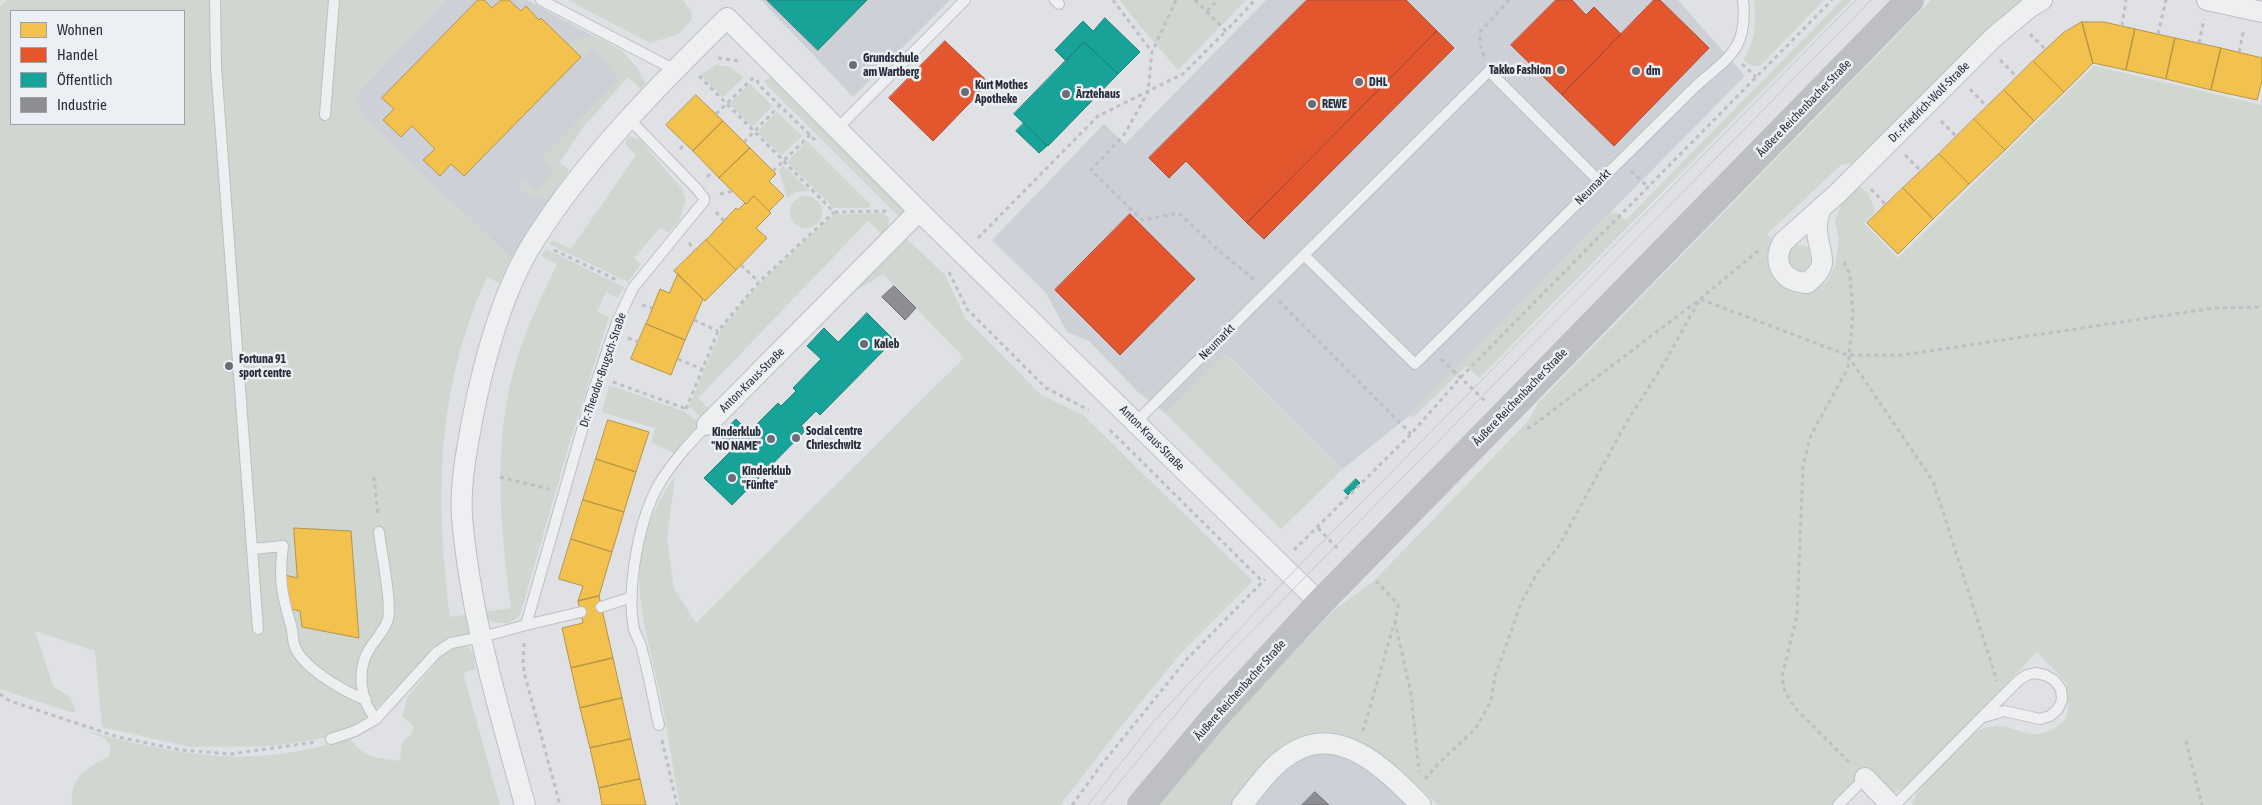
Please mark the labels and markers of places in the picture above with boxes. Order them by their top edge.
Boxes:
place label: Grundschule am Wartberg [863,51,919,79]
marker: Grundschule am Wartberg [847,59,859,71]
place label: Takko Fashion [1489,63,1551,77]
marker: Takko Fashion [1555,64,1567,76]
place label: dm [1646,64,1660,78]
marker: dm [1630,65,1642,77]
place label: DHL [1369,75,1387,89]
marker: DHL [1353,76,1365,88]
place label: Kurt Mothes Apotheke [975,78,1028,106]
marker: Kurt Mothes Apotheke [959,86,971,98]
place label: Ärztehaus [1076,87,1120,101]
marker: Ärztehaus [1060,88,1072,100]
place label: REWE [1322,97,1347,111]
marker: REWE [1306,98,1318,110]
place label: Kaleb [874,337,899,351]
marker: Kaleb [858,338,870,350]
place label: Fortuna 91 sport centre [239,352,291,380]
marker: Fortuna 91 sport centre [223,360,235,372]
place label: Social centre Chrieschwitz [806,424,862,452]
place label: Kinderklub "NO NAME" [711,425,761,453]
marker: Social centre Chrieschwitz [790,432,802,444]
marker: Kinderklub "NO NAME" [765,433,777,445]
place label: Kinderklub "Fünfte" [742,464,791,492]
marker: Kinderklub "Fünfte" [726,472,738,484]

